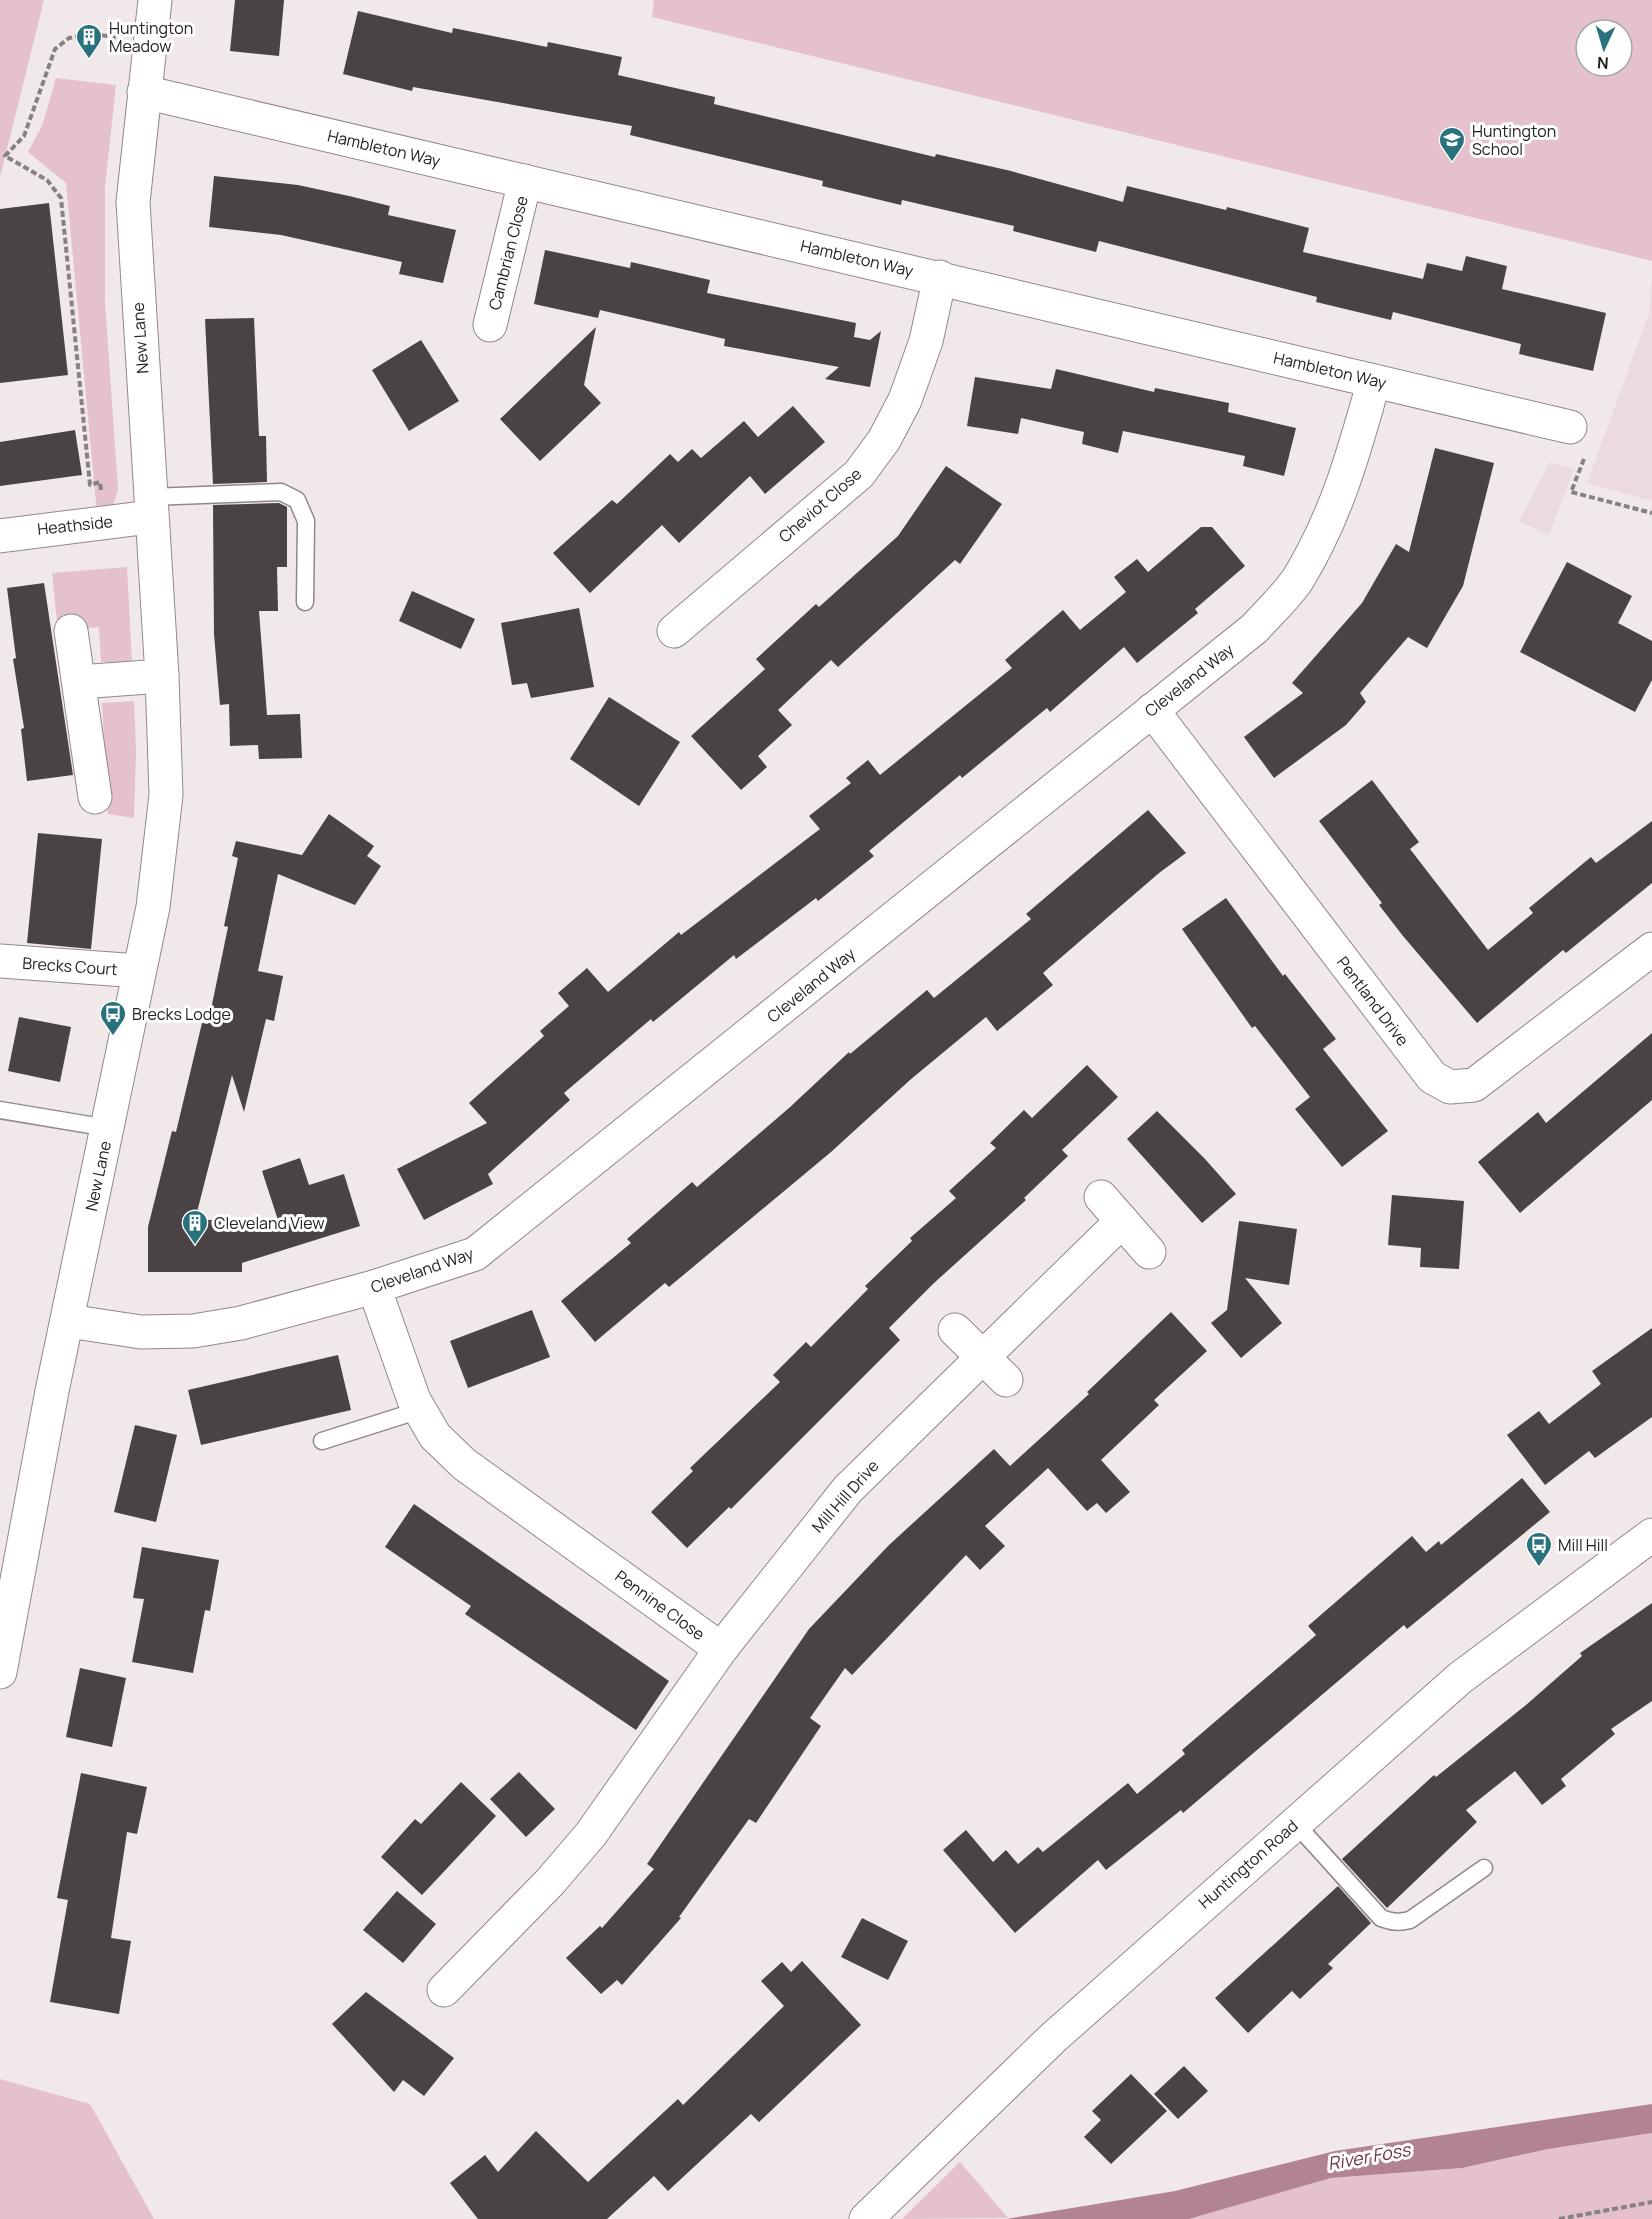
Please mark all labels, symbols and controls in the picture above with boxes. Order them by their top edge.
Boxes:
place label: Huntington Meadow [109,17,193,57]
north arrow [1574,18,1634,78]
building icon: Huntington Meadow [74,22,104,60]
text: N [1596,52,1609,74]
place label: Huntington School [1472,120,1556,160]
street label: Hambleton Way [325,124,443,172]
school or university icon: Huntington School [1437,125,1467,163]
street label: Cambrian Close [483,194,533,312]
street label: Hambleton Way [798,234,916,282]
street label: New Lane [127,302,153,374]
street label: Hambleton Way [1271,346,1389,394]
street label: Cheviot Close [774,463,866,547]
street label: Heathside [36,510,114,540]
street label: Cleveland Way [1140,638,1238,722]
street label: Cleveland Way [762,942,860,1027]
street label: Brecks Court [22,952,118,980]
street label: Pentland Drive [1332,952,1414,1050]
bus stop icon: Brecks Lodge [98,999,128,1037]
place label: Brecks Lodge [132,1003,231,1025]
street label: New Lane [80,1139,116,1213]
building icon: Cleveland View [180,1208,210,1246]
place label: Cleveland View [214,1212,325,1234]
street label: Cleveland Way [368,1242,477,1298]
street label: Mill Hill Drive [807,1455,883,1537]
bus stop icon: Mill Hill [1524,1530,1554,1568]
place label: Mill Hill [1558,1534,1608,1556]
street label: Pennine Close [611,1565,709,1645]
street label: Huntington Road [1194,1815,1302,1913]
water label: River Foss [1326,2137,1413,2175]

